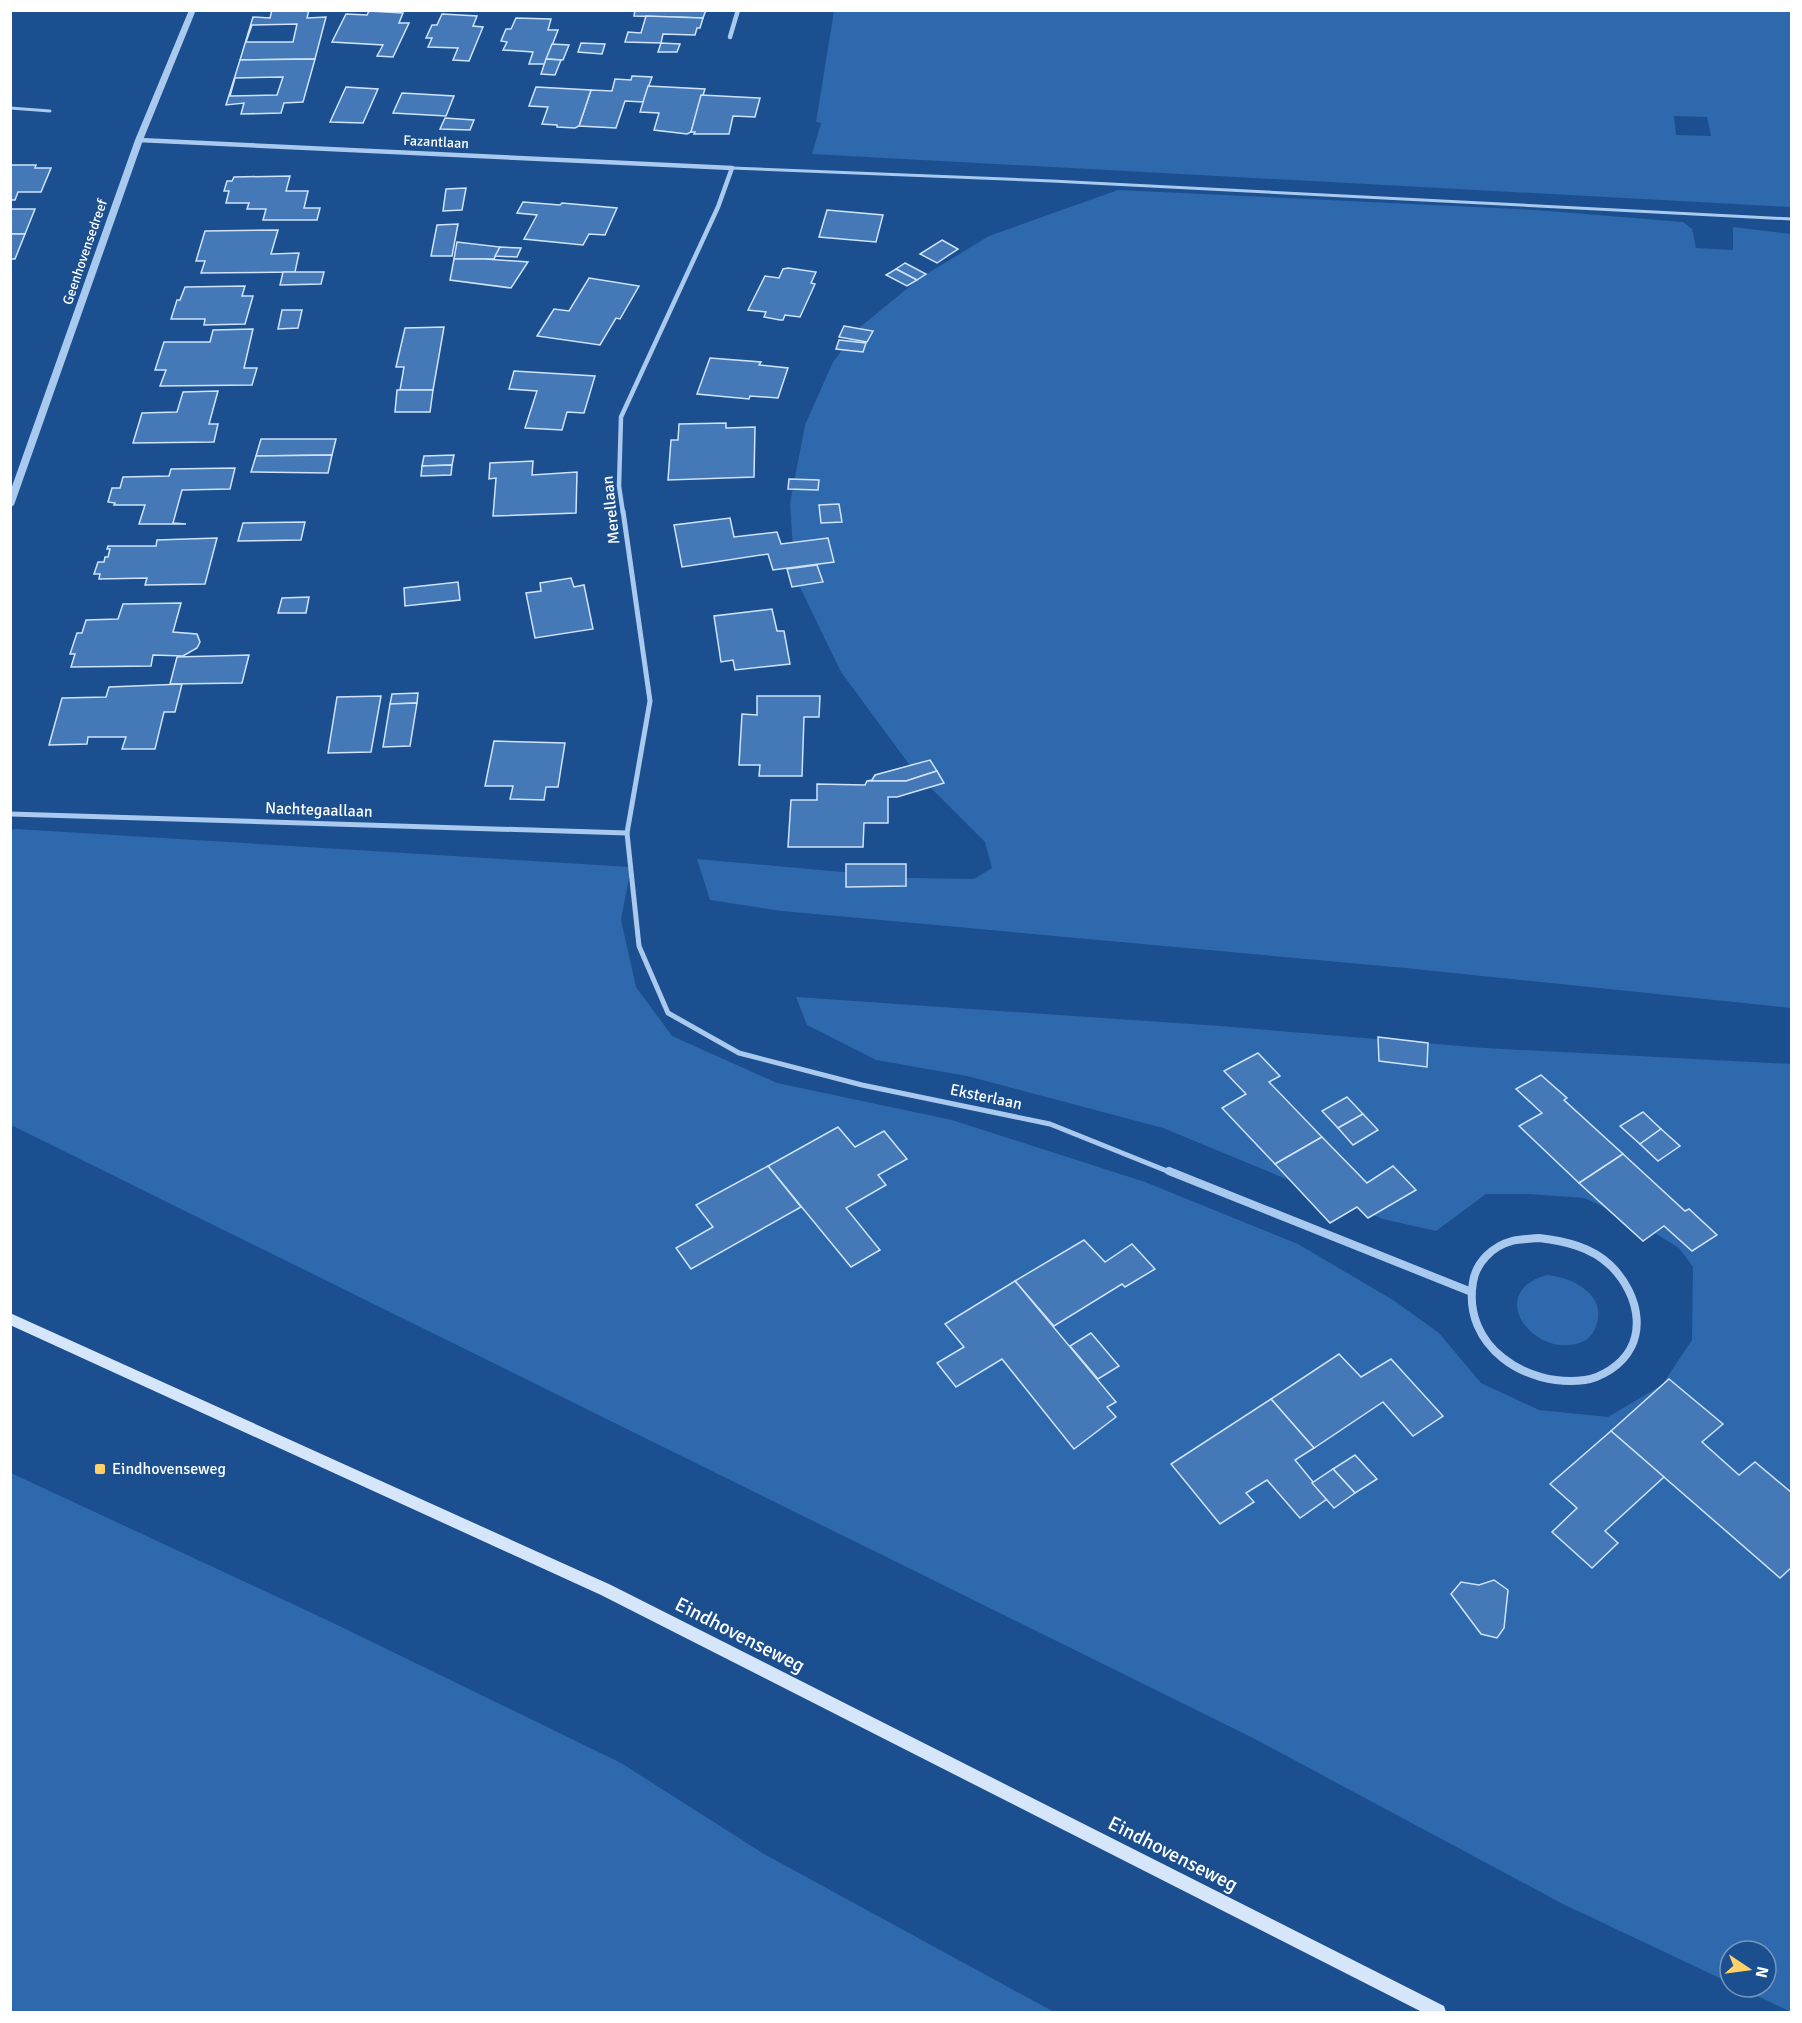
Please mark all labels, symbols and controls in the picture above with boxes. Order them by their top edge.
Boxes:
street label: Fazantlaan [403,132,469,152]
street label: Geenhovensedreef [59,196,111,307]
street label: Merellaan [597,475,625,545]
street label: Nachtegaallaan [265,798,373,822]
street label: Eksterlaan [948,1080,1024,1114]
place label: Eindhovenseweg [112,1459,226,1479]
marker: Eindhovenseweg [93,1462,107,1476]
street label: Eindhovenseweg [671,1592,809,1678]
street label: Eindhovenseweg [1104,1811,1242,1897]
north arrow [1718,1939,1778,1999]
text: N [1751,1964,1773,1980]

